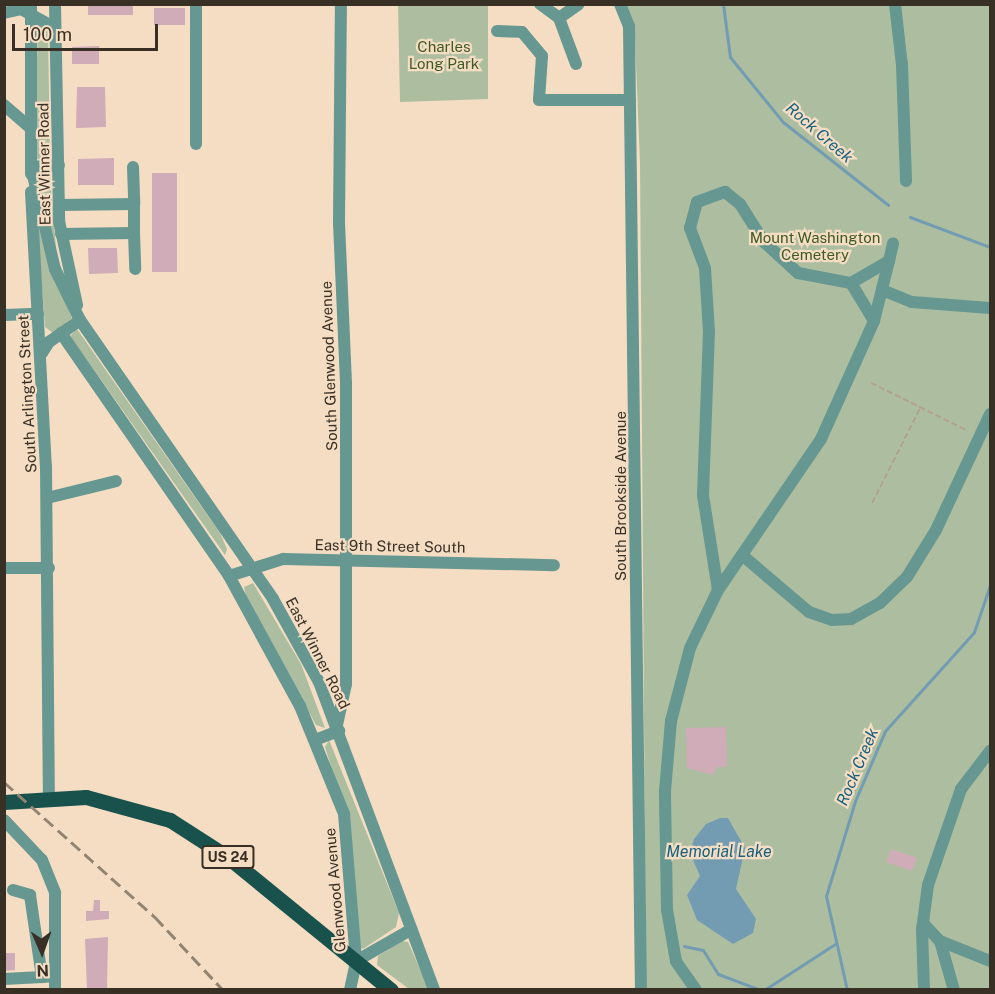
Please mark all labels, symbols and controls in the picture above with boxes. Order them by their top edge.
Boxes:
scale bar [15,12,160,50]
text: 100 m [23,24,72,45]
park label: Charles Long Park [409,37,479,72]
water label: Rock Creek [782,99,856,167]
street label: East Winner Road [34,102,54,226]
park label: Mount Washington Cemetery [750,228,880,263]
street label: South Glenwood Avenue [317,281,341,451]
street label: South Arlington Street [14,314,40,474]
street label: South Brookside Avenue [612,411,630,581]
street label: East 9th Street South [314,536,466,556]
street label: East Winner Road [282,594,354,712]
water label: Rock Creek [833,725,883,809]
street label: Glenwood Avenue [321,827,349,953]
water label: Memorial Lake [666,842,772,862]
road number: US 24 [201,846,255,868]
north arrow [12,922,72,982]
text: N [36,961,49,980]

